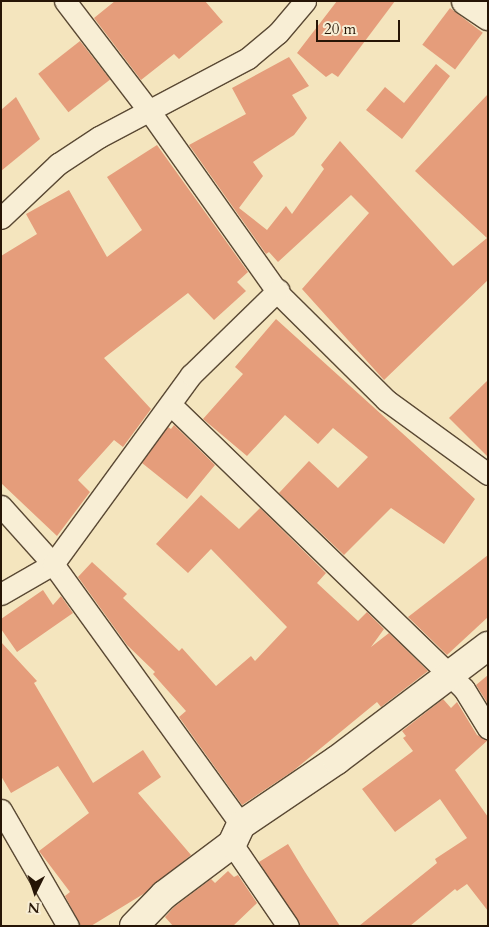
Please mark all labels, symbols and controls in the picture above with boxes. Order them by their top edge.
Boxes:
scale bar [319,10,403,42]
text: 20 m [324,19,356,39]
north arrow [10,867,60,917]
text: N [27,898,41,917]

